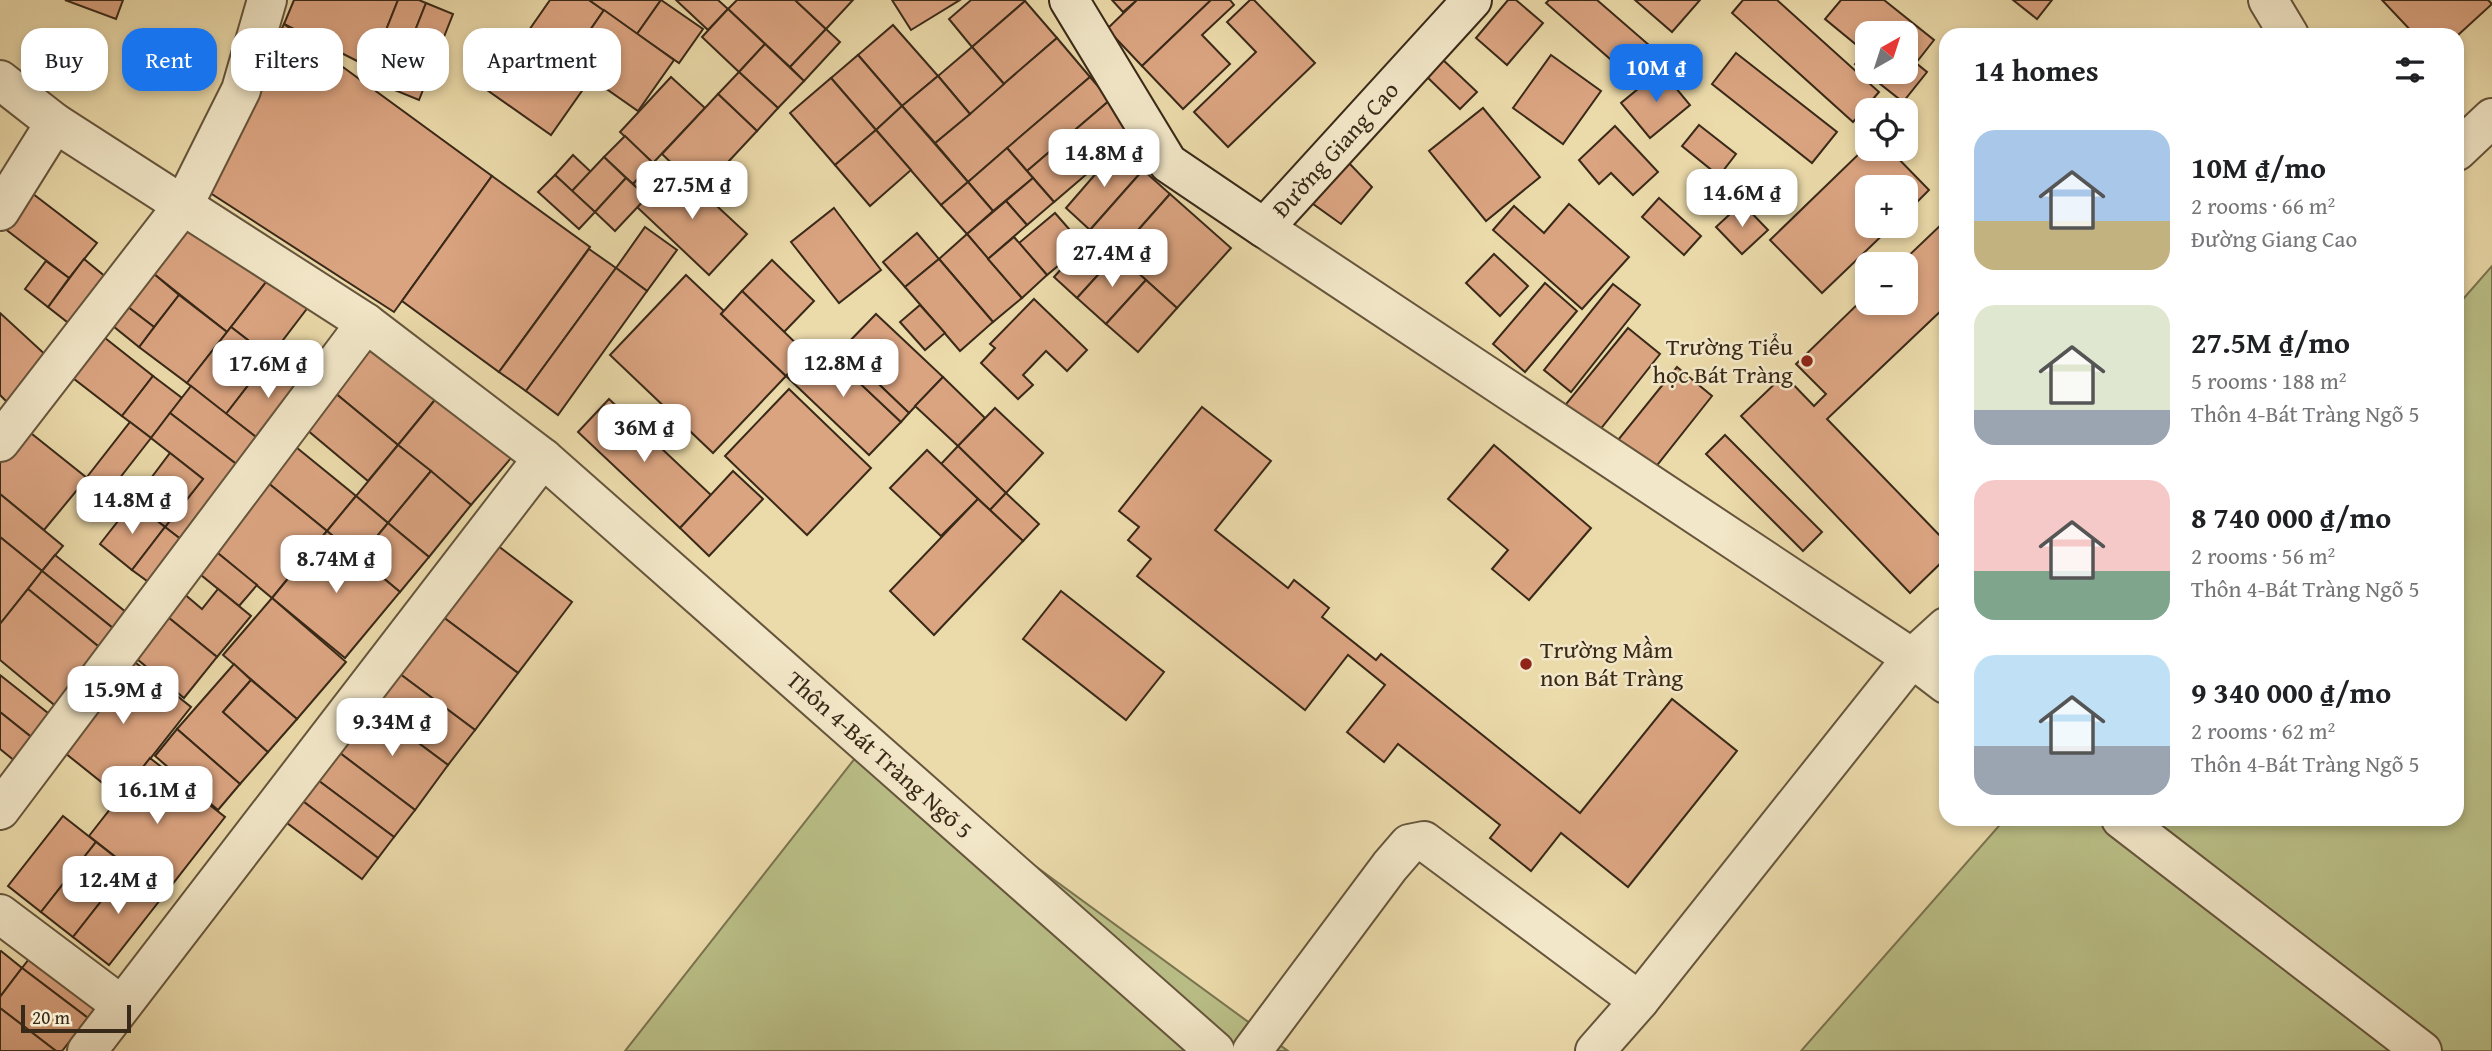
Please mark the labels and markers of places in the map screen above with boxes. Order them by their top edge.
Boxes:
pin: 10M ₫ [1607,44,1705,104]
pin: 14.8M ₫ [1039,130,1169,189]
pin: 27.5M ₫ [627,162,757,221]
pin: 14.6M ₫ [1677,170,1807,229]
pin: 27.4M ₫ [1047,230,1177,289]
place label: Trường Tiểu học Bát Tràng [1653,329,1793,392]
pin: 17.6M ₫ [203,340,333,400]
pin: 12.8M ₫ [778,340,908,399]
marker: Trường Tiểu học Bát Tràng [1799,353,1815,369]
pin: 36M ₫ [595,405,693,464]
pin: 14.8M ₫ [67,476,197,536]
pin: 8.74M ₫ [271,536,401,595]
place label: Trường Mầm non Bát Tràng [1540,632,1683,695]
marker: Trường Mầm non Bát Tràng [1518,656,1534,672]
pin: 15.9M ₫ [58,666,188,726]
pin: 9.34M ₫ [327,698,457,758]
pin: 16.1M ₫ [92,766,222,826]
pin: 12.4M ₫ [53,856,183,916]

